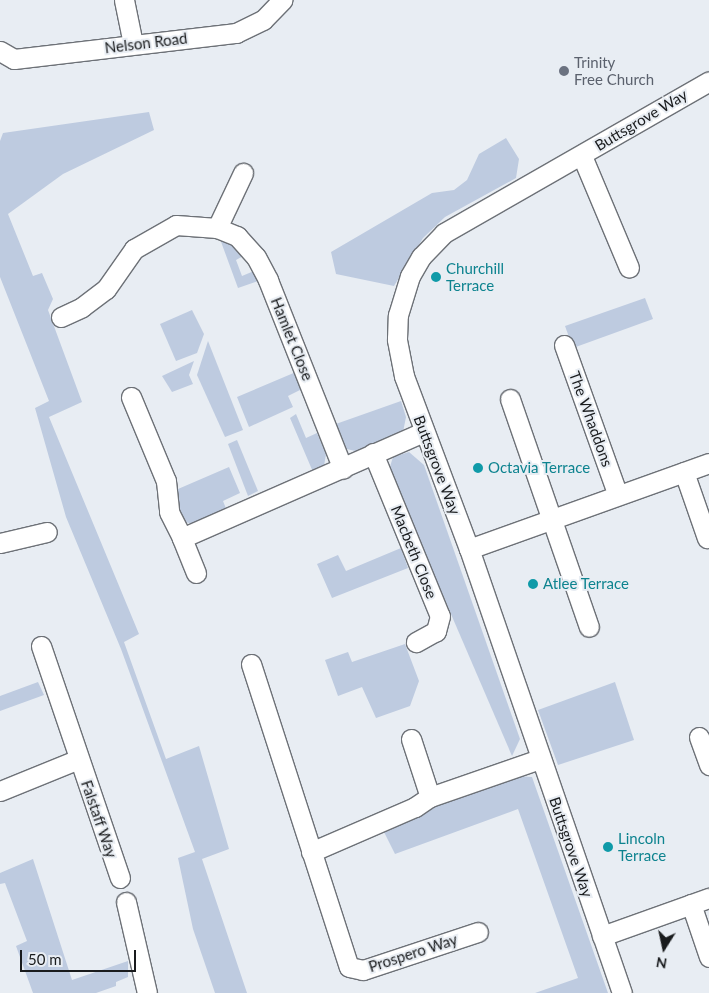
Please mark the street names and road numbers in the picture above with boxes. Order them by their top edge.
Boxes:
street label: Nelson Road [104,29,188,57]
street label: Buttsgrove Way [591,85,691,155]
street label: Hamlet Close [267,295,317,383]
street label: The Whaddons [565,369,617,469]
street label: Buttsgrove Way [410,413,464,517]
street label: Macbeth Close [387,503,441,601]
street label: Falstaff Way [77,778,121,860]
street label: Buttsgrove Way [545,795,597,899]
street label: Prospero Way [366,930,460,976]

